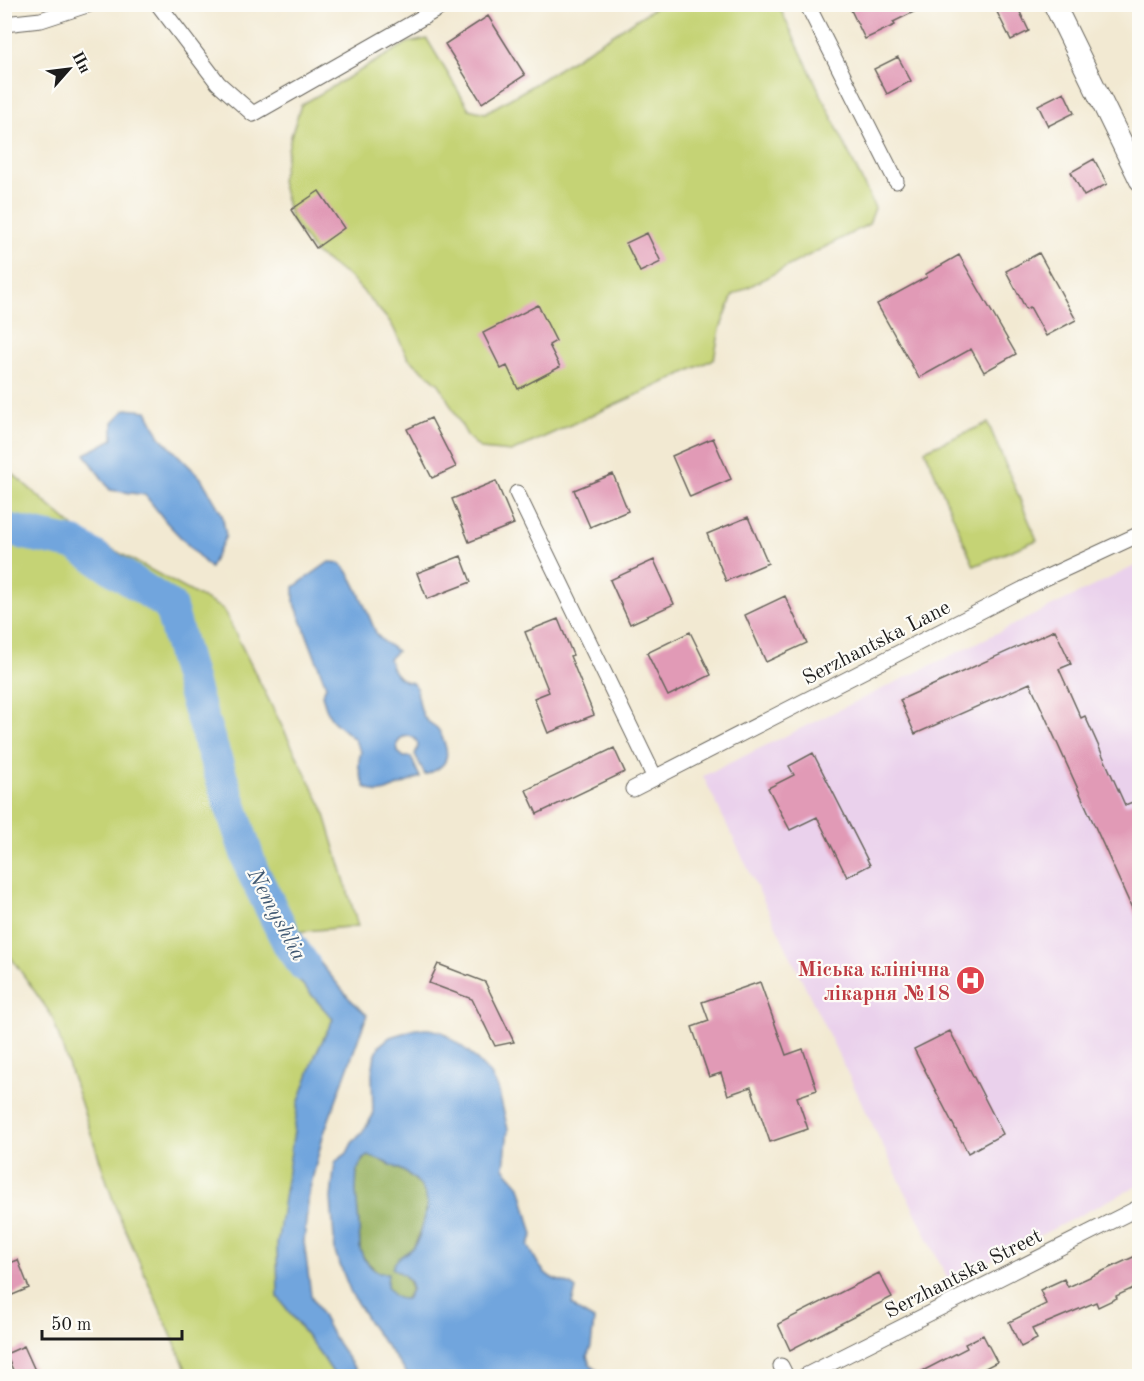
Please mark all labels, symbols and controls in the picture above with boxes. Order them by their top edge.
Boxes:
north arrow [39,39,99,99]
text: Пн [68,49,93,76]
street label: Serzhantska Lane [799,597,954,690]
water label: Nemyshlia [242,864,310,965]
place label: Міська клінічна лікарня №18 [798,960,950,1005]
hospital icon: Міська клінічна лікарня №18 [955,965,987,997]
street label: Serzhantska Street [882,1226,1046,1323]
scale bar [42,1303,182,1341]
text: 50 m [51,1316,91,1334]

